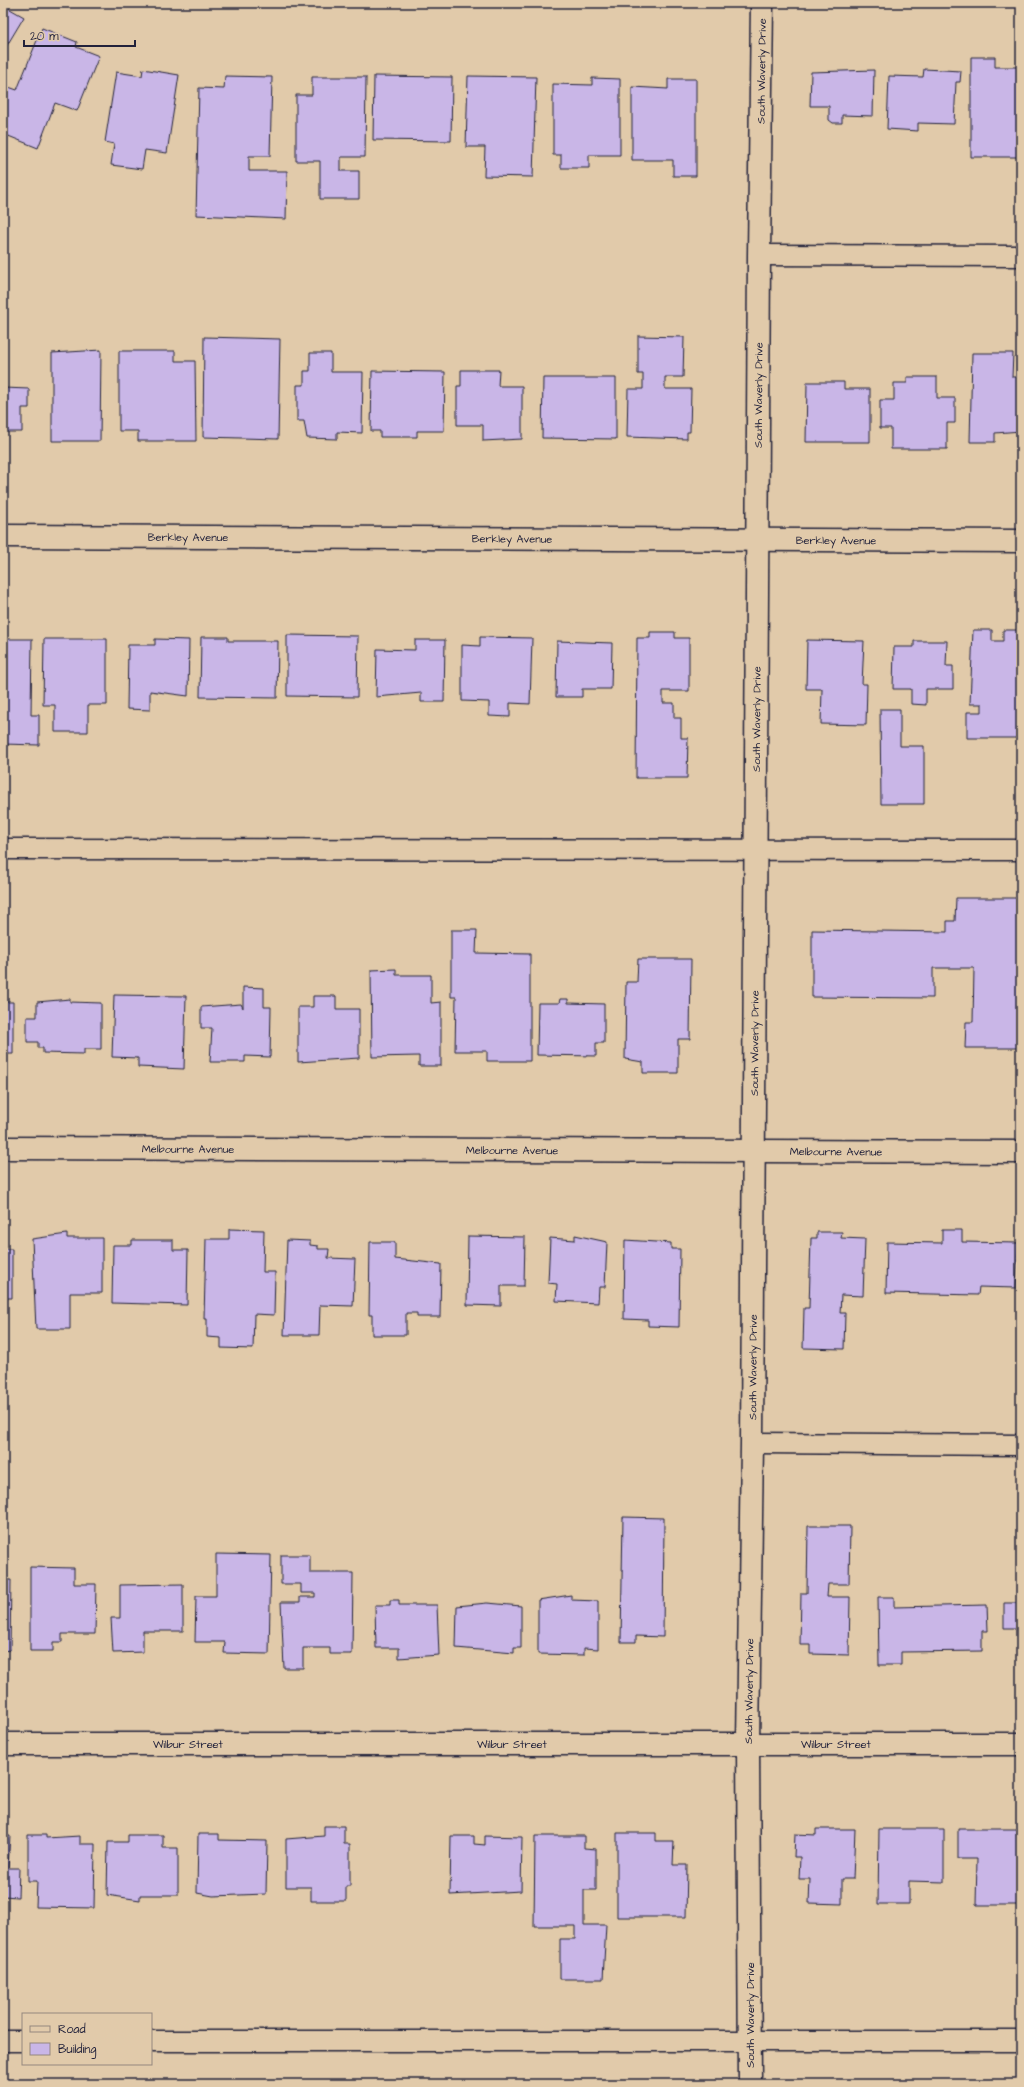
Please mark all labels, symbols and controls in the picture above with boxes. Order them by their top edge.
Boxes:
street label: South Waverly Drive [754,18,770,124]
scale bar [24,22,135,48]
text: 20 m [30,28,59,45]
street label: South Waverly Drive [751,342,767,448]
street label: Berkley Avenue [148,530,228,546]
street label: Berkley Avenue [472,531,552,548]
street label: Berkley Avenue [796,533,876,549]
street label: South Waverly Drive [749,666,765,772]
street label: South Waverly Drive [747,990,763,1096]
street label: Melbourne Avenue [142,1142,234,1157]
street label: Melbourne Avenue [466,1143,558,1158]
street label: Melbourne Avenue [790,1144,882,1159]
street label: South Waverly Drive [745,1314,762,1420]
street label: South Waverly Drive [741,1638,758,1744]
street label: Wilbur Street [153,1737,224,1752]
street label: Wilbur Street [477,1737,548,1752]
street label: Wilbur Street [801,1737,872,1752]
street label: South Waverly Drive [743,1962,759,2068]
legend [22,2013,152,2065]
text: Road [58,2021,86,2038]
text: Building [58,2041,96,2059]

